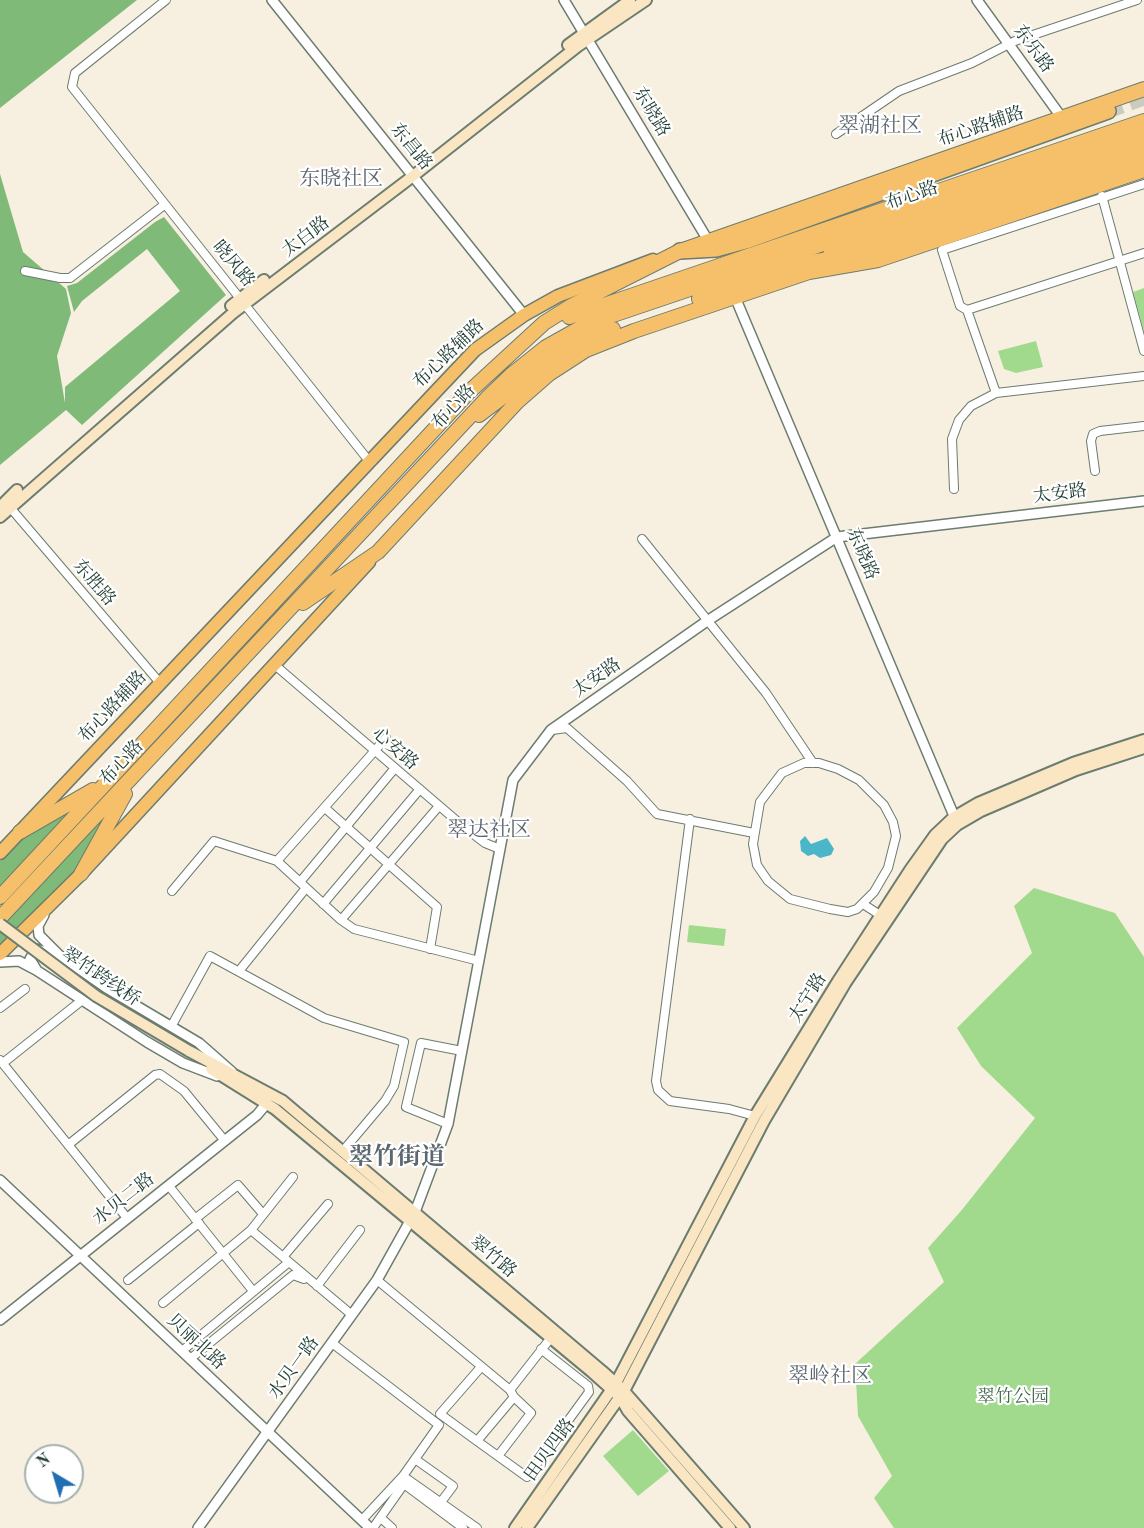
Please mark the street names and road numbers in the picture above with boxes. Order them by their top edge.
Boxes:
street label: 东乐路 [1008,21,1058,77]
street label: 东晓路 [628,83,674,141]
street label: 布心路辅路 [935,102,1027,152]
street label: 东昌路 [386,119,436,175]
street label: 布心路 [883,177,941,215]
street label: 太白路 [278,212,334,262]
street label: 晓风路 [207,236,259,292]
street label: 布心路辅路 [409,315,489,393]
street label: 布心路 [428,380,480,434]
street label: 太安路 [1032,480,1088,508]
street label: 东晓路 [842,525,882,583]
street label: 东胜路 [68,556,120,610]
street label: 太安路 [569,654,625,702]
street label: 布心路辅路 [74,667,152,747]
street label: 心安路 [368,723,422,775]
street label: 布心路 [96,736,148,790]
street label: 翠竹跨线桥 [58,943,144,1011]
street label: 太宁路 [785,969,831,1027]
street label: 水贝二路 [89,1168,159,1230]
street label: 翠竹路 [465,1231,521,1283]
street label: 贝丽北路 [162,1310,230,1374]
street label: 水贝一路 [264,1333,324,1403]
street label: 田贝四路 [520,1415,580,1485]

